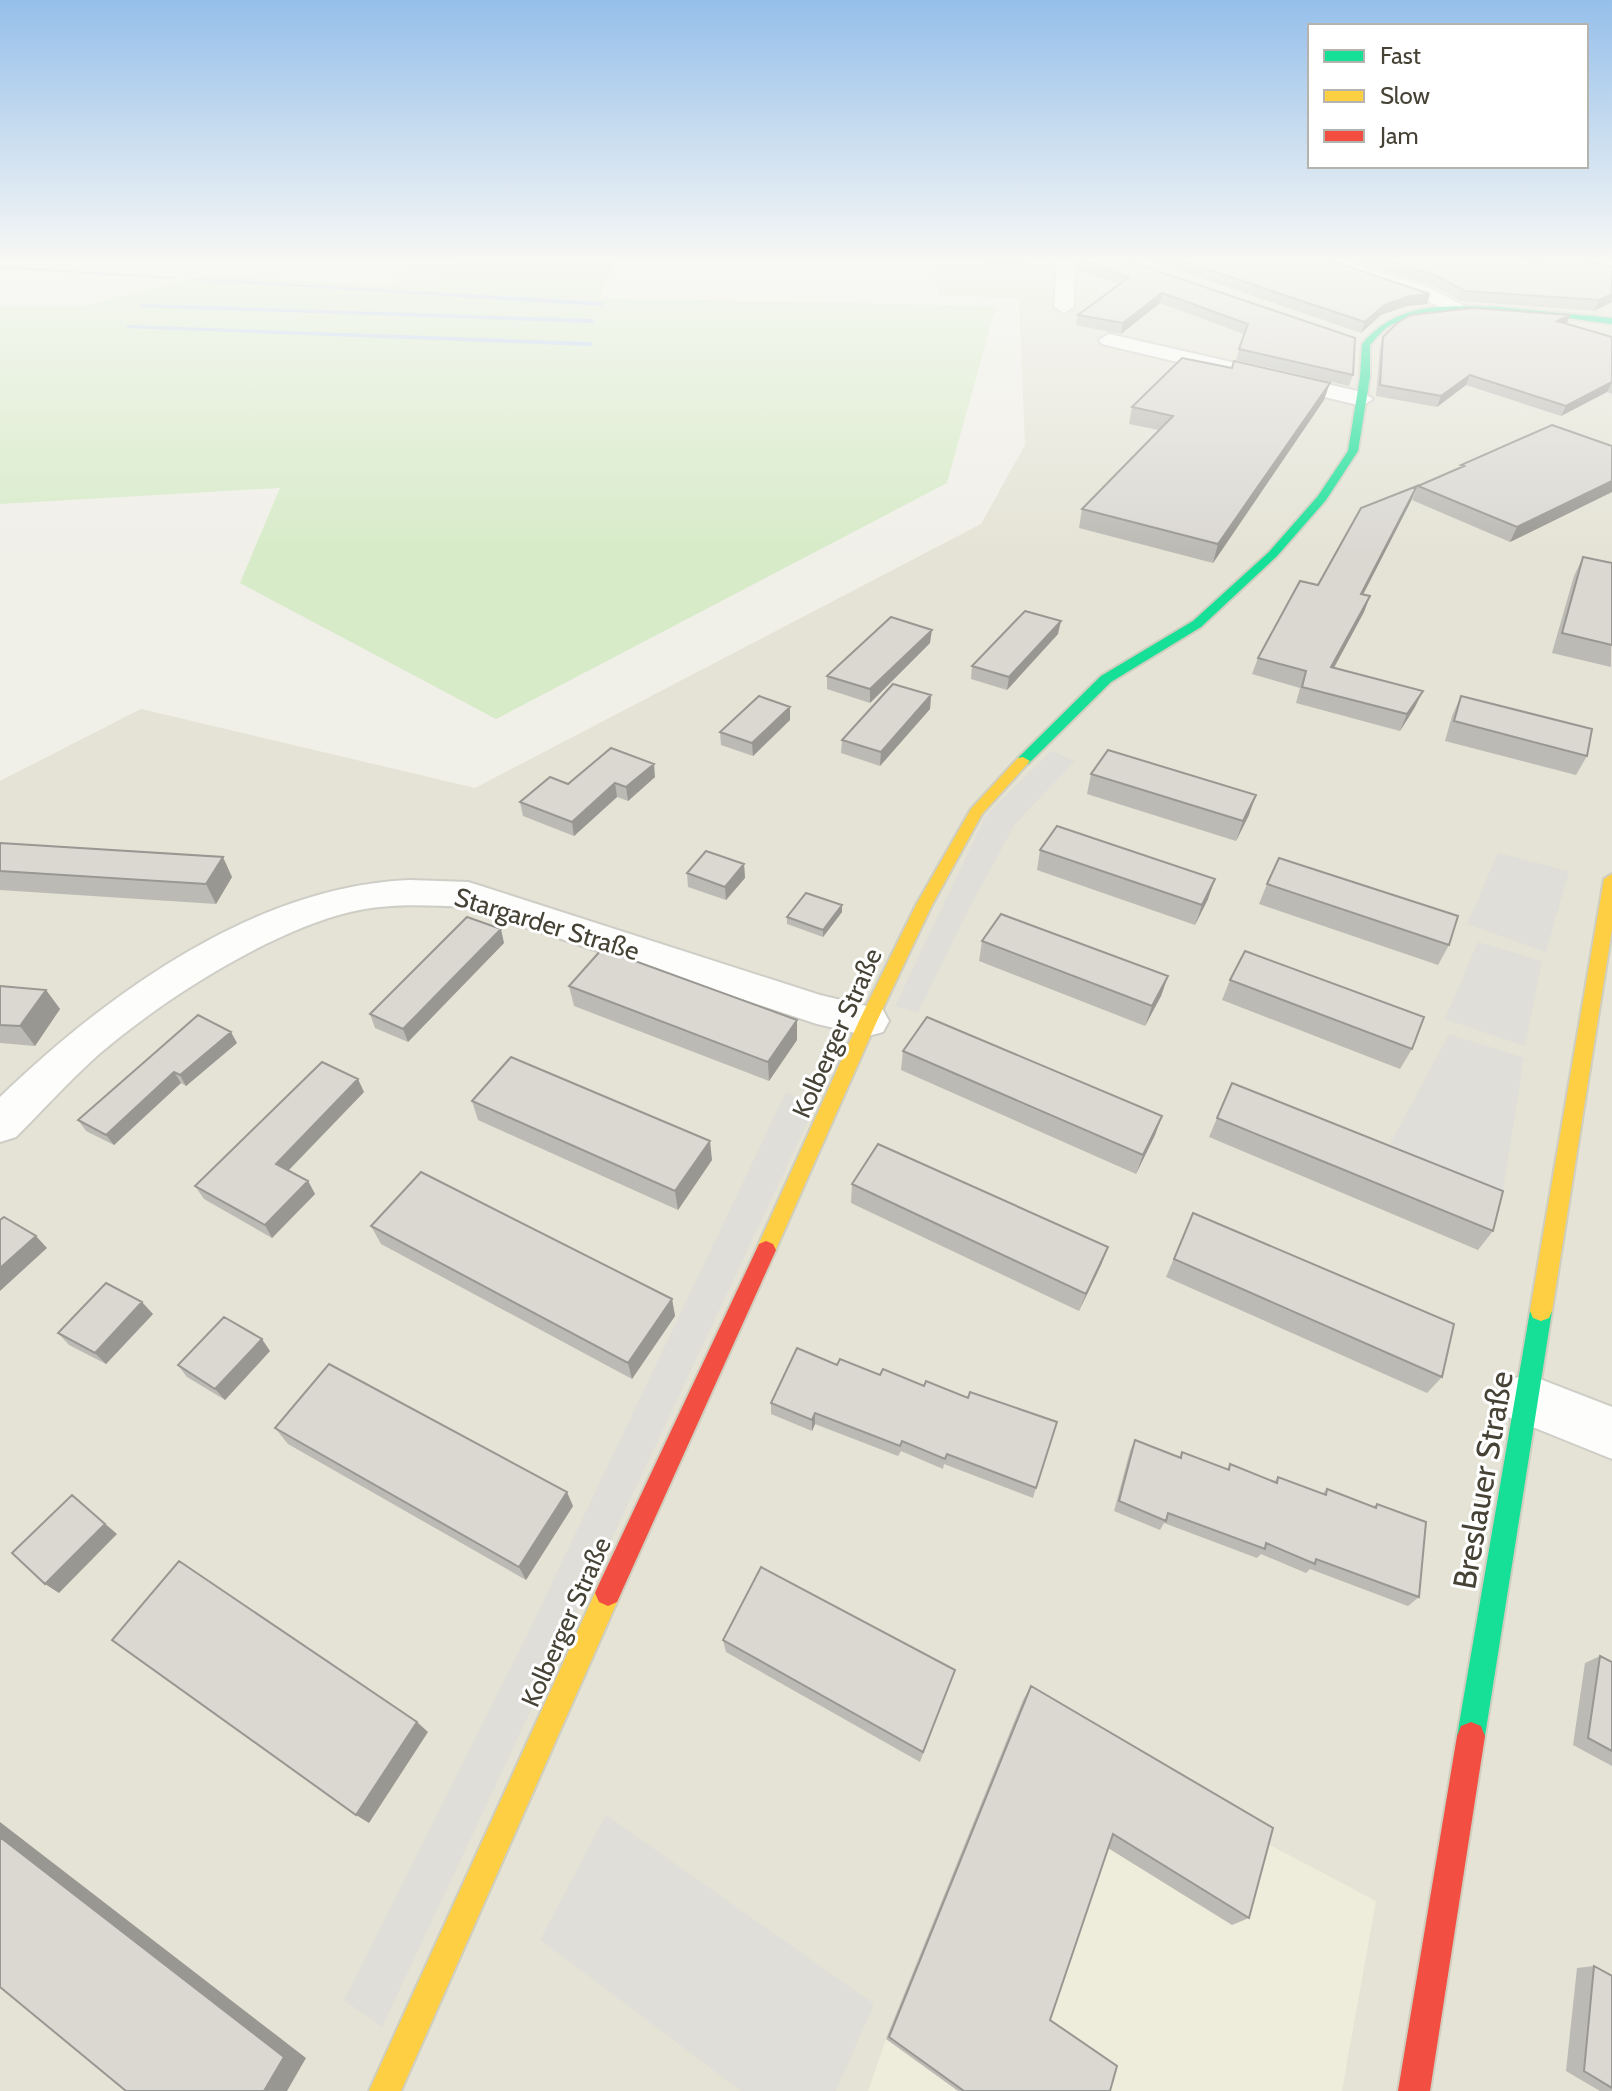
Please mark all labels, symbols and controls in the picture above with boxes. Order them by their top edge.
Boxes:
legend [1308,24,1588,168]
text: Fast [1380,41,1421,70]
text: Slow [1380,81,1430,110]
text: Jam [1379,121,1418,150]
street label: Stargarder Straße [451,881,643,967]
street label: Kolberger Straße [785,943,889,1123]
street label: Breslauer Straße [1444,1368,1521,1592]
street label: Kolberger Straße [514,1532,618,1712]

